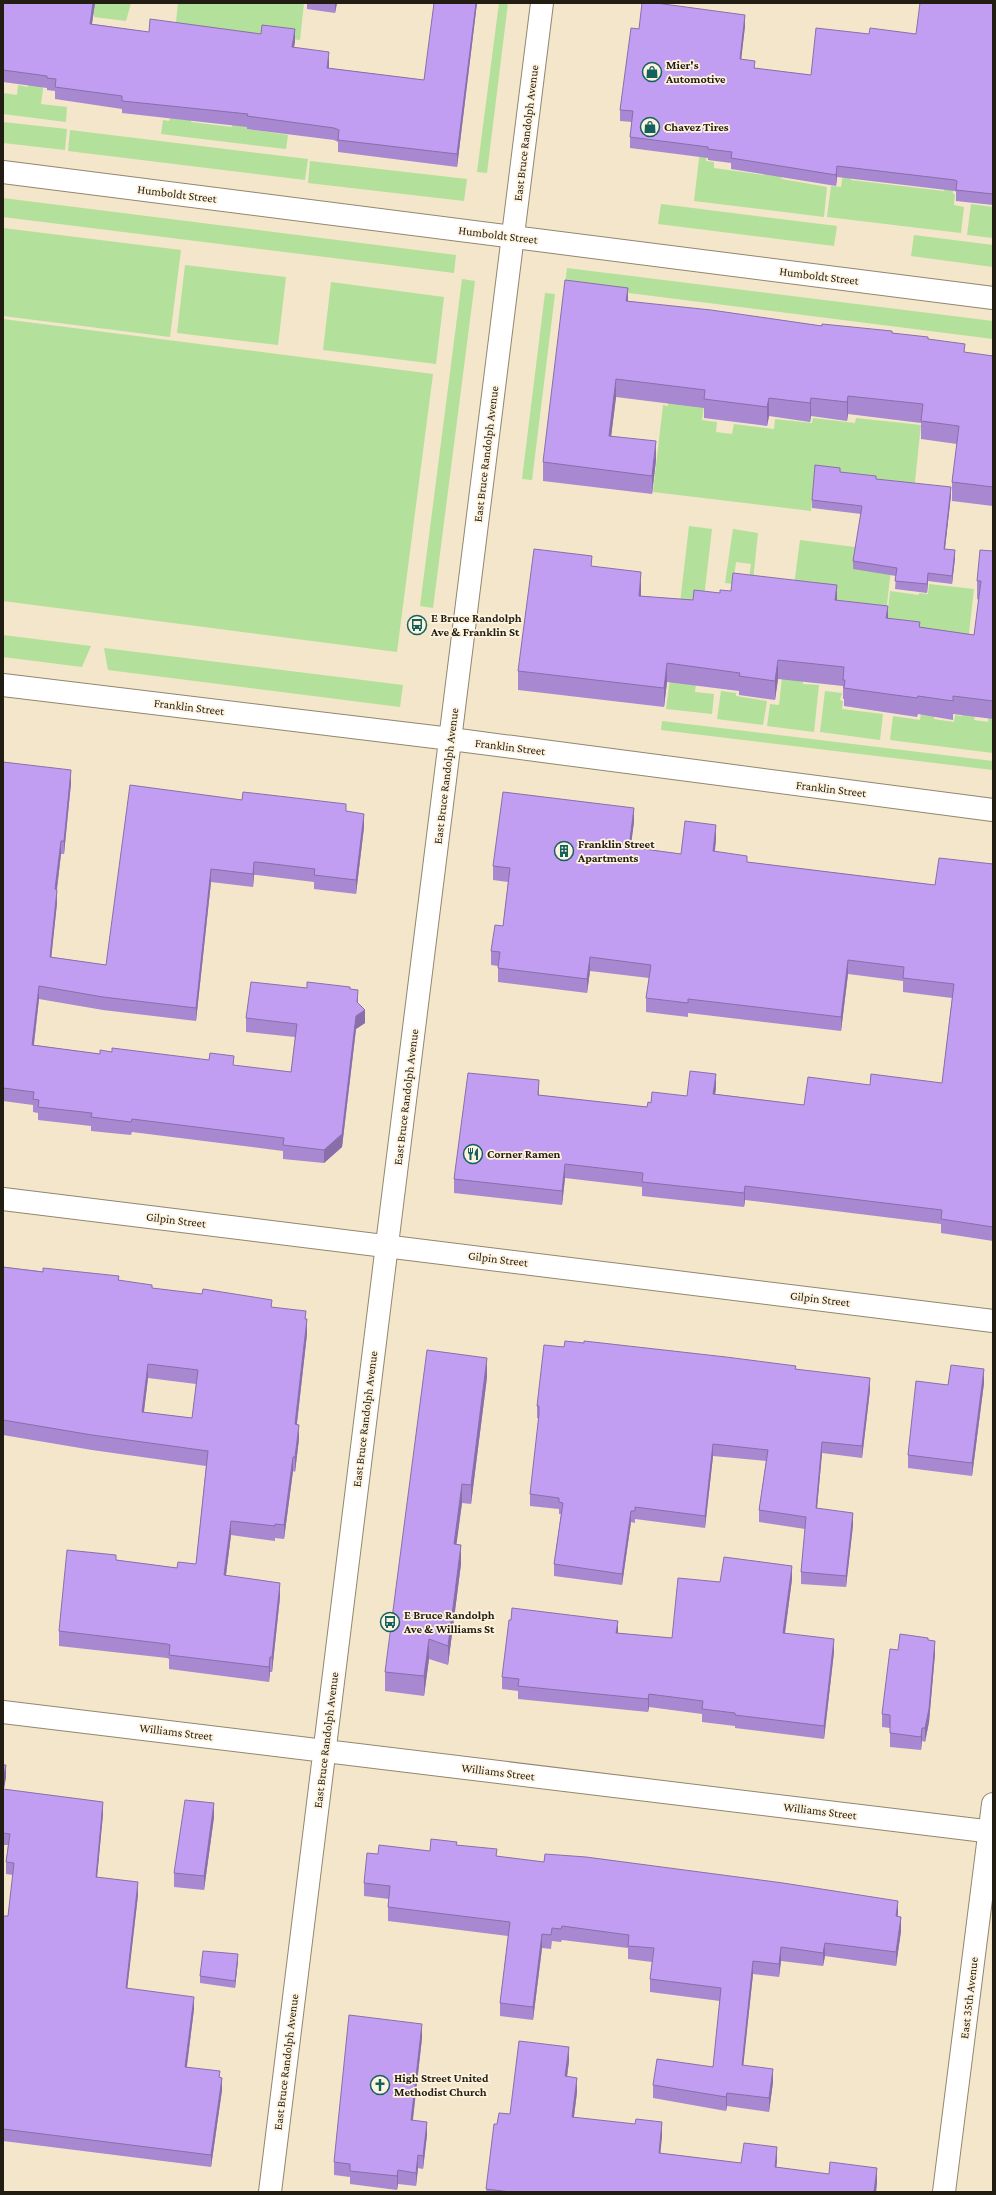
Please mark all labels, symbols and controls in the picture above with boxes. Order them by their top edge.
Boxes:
place label: Mier's Automotive [665,58,726,86]
shop icon: Mier's Automotive [641,61,663,83]
street label: East Bruce Randolph Avenue [511,64,541,202]
shop icon: Chavez Tires [639,116,661,138]
place label: Chavez Tires [664,120,729,134]
street label: Humboldt Street [137,182,218,206]
street label: Humboldt Street [458,223,539,247]
street label: Humboldt Street [779,264,860,288]
street label: East Bruce Randolph Avenue [471,385,501,523]
place label: E Bruce Randolph Ave & Franklin St [430,611,522,639]
bus stop icon: E Bruce Randolph Ave & Franklin St [406,614,428,636]
street label: Franklin Street [153,696,226,718]
street label: East Bruce Randolph Avenue [431,707,461,845]
street label: Franklin Street [474,736,547,758]
street label: Franklin Street [795,778,868,800]
place label: Franklin Street Apartments [577,837,655,865]
building icon: Franklin Street Apartments [553,840,575,862]
street label: East Bruce Randolph Avenue [391,1028,421,1166]
restaurant icon: Corner Ramen [462,1143,484,1165]
place label: Corner Ramen [487,1147,561,1161]
street label: Gilpin Street [145,1209,208,1231]
street label: Gilpin Street [467,1248,530,1270]
street label: Gilpin Street [789,1288,852,1310]
street label: East Bruce Randolph Avenue [350,1350,380,1488]
place label: E Bruce Randolph Ave & Williams St [403,1608,495,1636]
bus stop icon: E Bruce Randolph Ave & Williams St [379,1611,401,1633]
street label: East Bruce Randolph Avenue [311,1671,341,1809]
street label: Williams Street [139,1721,214,1744]
street label: Williams Street [461,1761,536,1784]
street label: Williams Street [783,1800,858,1823]
street label: East 35th Avenue [957,1956,981,2040]
street label: East Bruce Randolph Avenue [271,1993,301,2131]
place label: High Street United Methodist Church [394,2071,489,2099]
church icon: High Street United Methodist Church [369,2074,391,2096]

